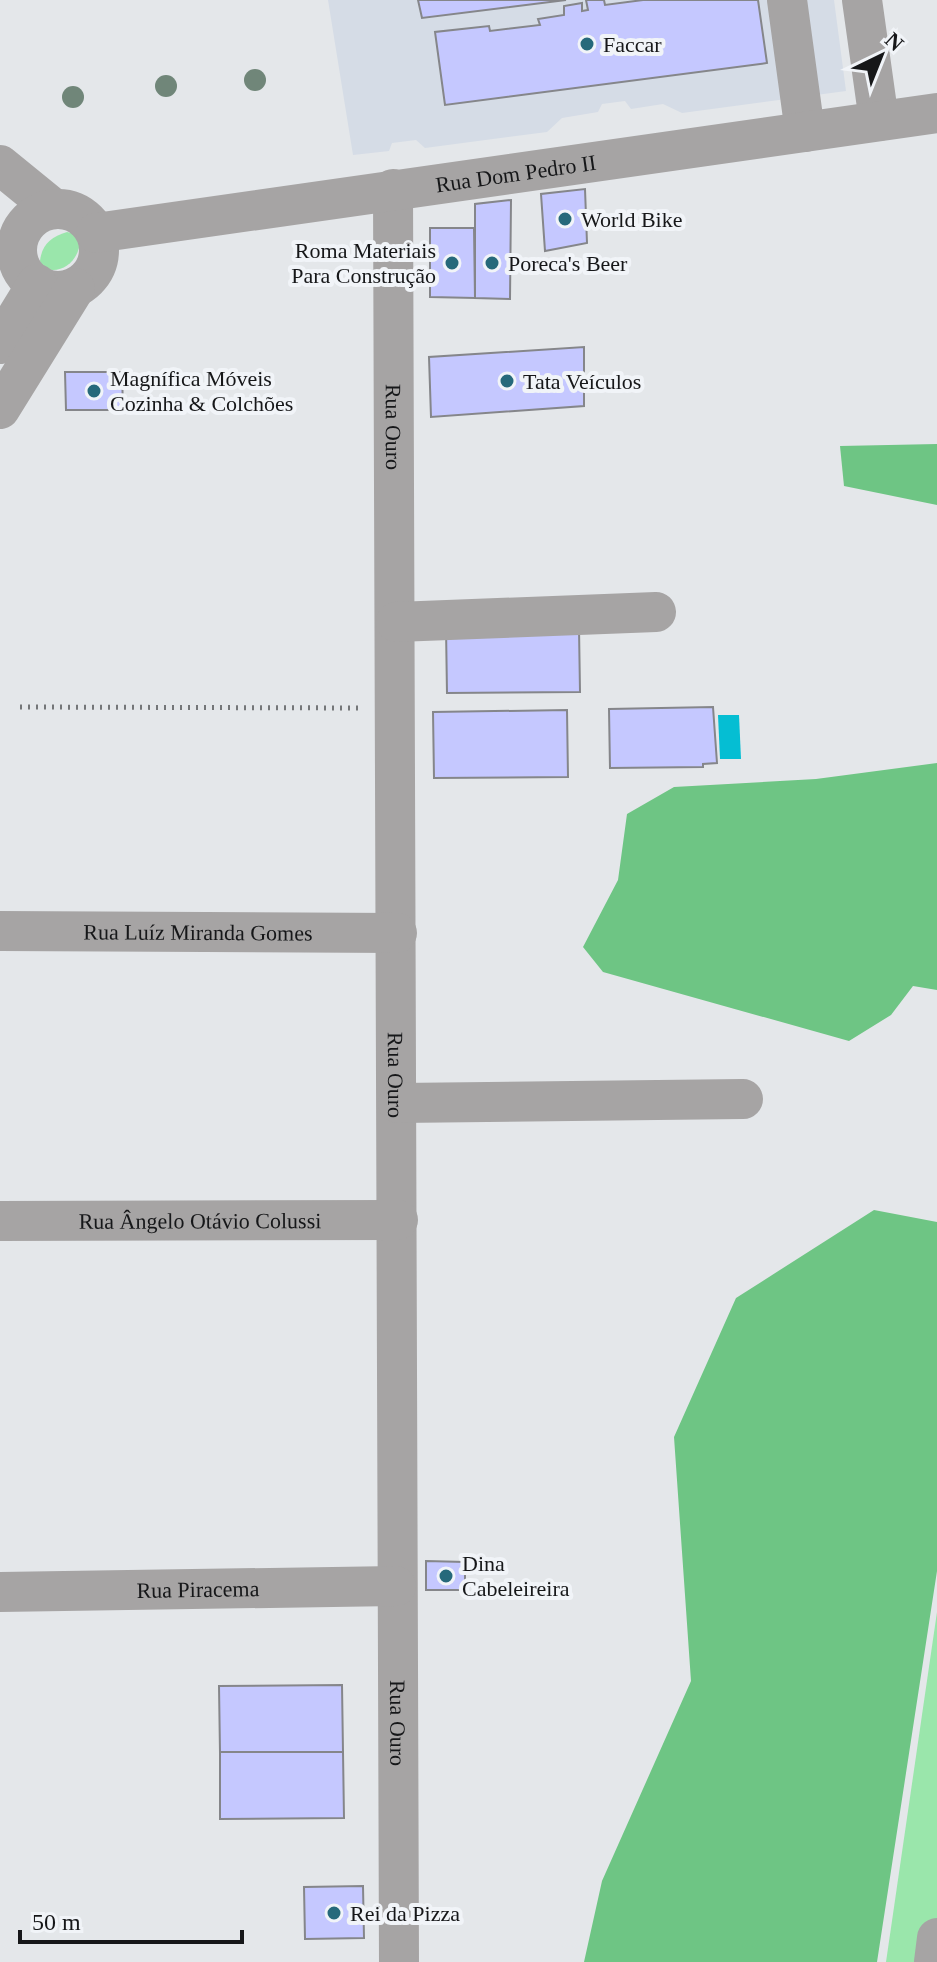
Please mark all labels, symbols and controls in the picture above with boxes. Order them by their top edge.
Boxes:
north arrow [841,16,921,96]
text: N [880,27,909,56]
place label: Faccar [603,32,662,57]
marker: Faccar [578,35,596,53]
street label: Rua Dom Pedro II [434,150,598,197]
place label: World Bike [581,207,683,232]
marker: World Bike [556,210,574,228]
place label: Roma Materiais Para Construção [291,238,436,288]
place label: Poreca's Beer [508,251,628,276]
marker: Roma Materiais Para Construção [443,254,461,272]
marker: Poreca's Beer [483,254,501,272]
place label: Magnífica Móveis Cozinha & Colchões [110,366,293,416]
place label: Tata Veículos [523,369,641,394]
marker: Tata Veículos [498,372,516,390]
marker: Magnífica Móveis Cozinha & Colchões [85,382,103,400]
street label: Rua Ouro [381,384,406,470]
street label: Rua Luíz Miranda Gomes [83,919,313,946]
street label: Rua Ouro [383,1032,408,1118]
street label: Rua Ângelo Otávio Colussi [79,1208,321,1234]
place label: Dina Cabeleireira [462,1551,570,1601]
marker: Dina Cabeleireira [437,1567,455,1585]
street label: Rua Piracema [136,1576,260,1603]
street label: Rua Ouro [385,1680,410,1766]
scale bar [20,1894,242,1944]
place label: Rei da Pizza [350,1901,460,1926]
marker: Rei da Pizza [325,1904,343,1922]
text: 50 m [32,1909,81,1935]

